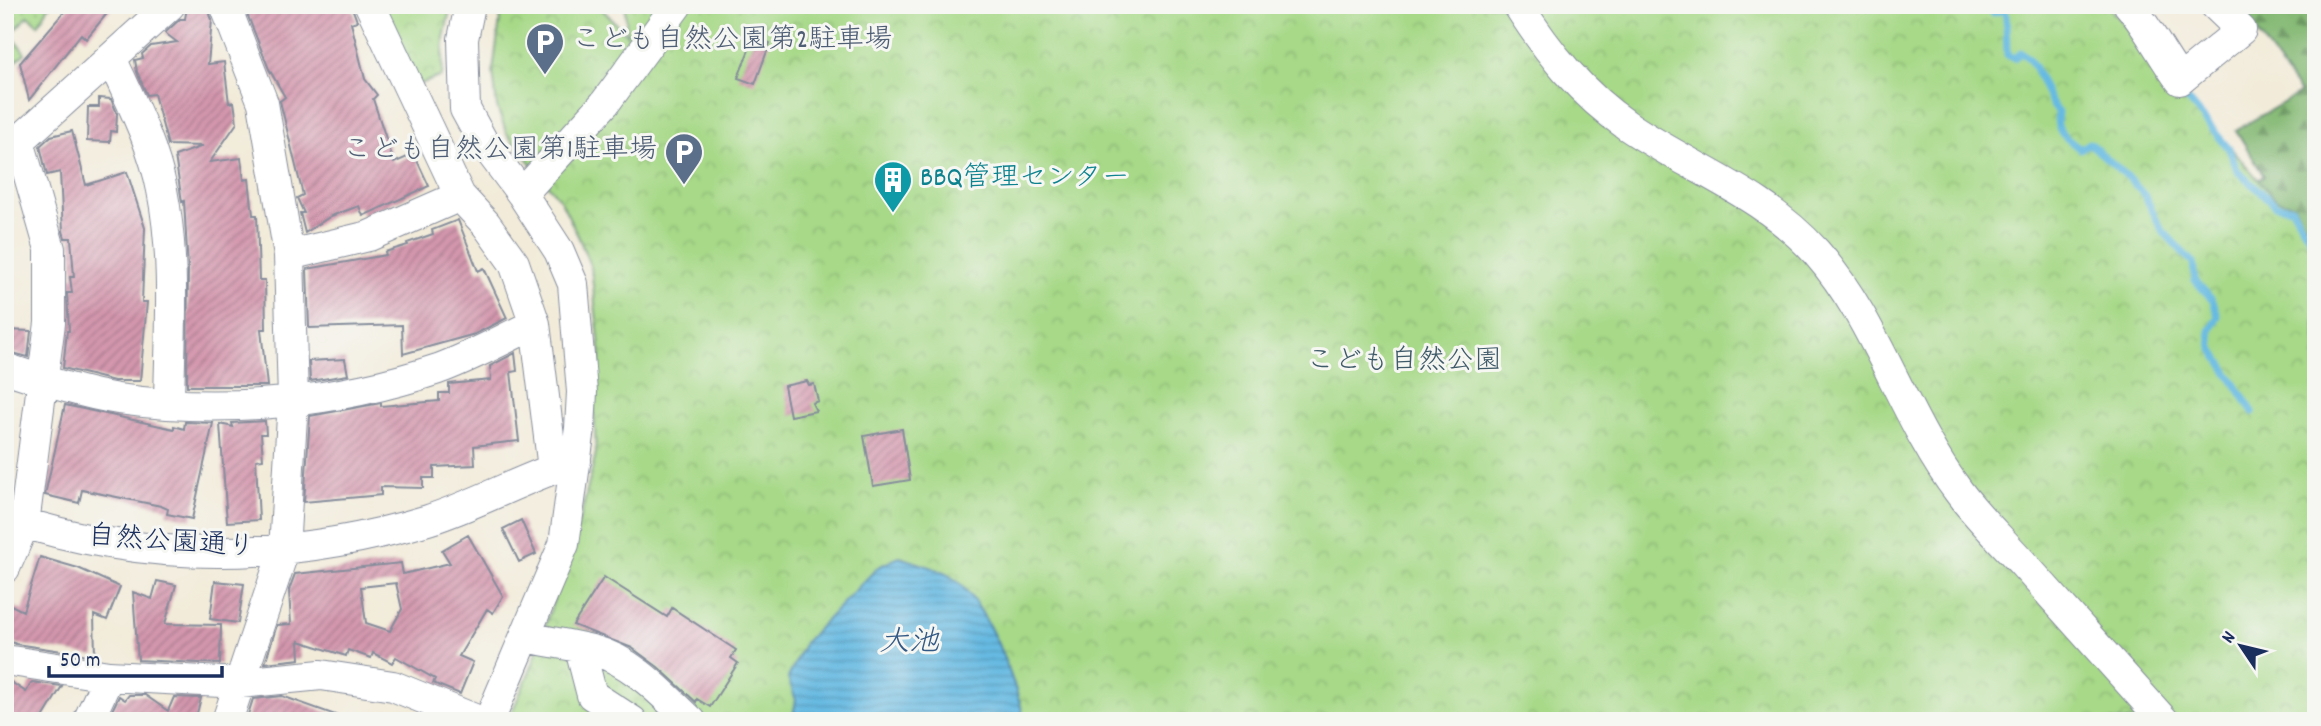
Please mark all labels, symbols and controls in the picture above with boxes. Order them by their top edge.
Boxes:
parking icon: こども自然公園第2駐車場 [524,21,566,76]
place label: こども自然公園第2駐車場 [572,22,892,62]
parking icon: こども自然公園第1駐車場 [663,131,705,186]
place label: こども自然公園第1駐車場 [343,132,657,172]
building icon: BBQ管理センター [872,159,914,214]
place label: BBQ管理センター [920,160,1130,200]
park label: こども自然公園 [1306,343,1502,383]
street label: 自然公園通り [86,518,256,570]
north arrow [2206,610,2276,680]
water label: 大池 [879,623,940,666]
text: N [2216,627,2244,650]
scale bar [49,635,222,679]
text: 50 m [60,647,100,677]

